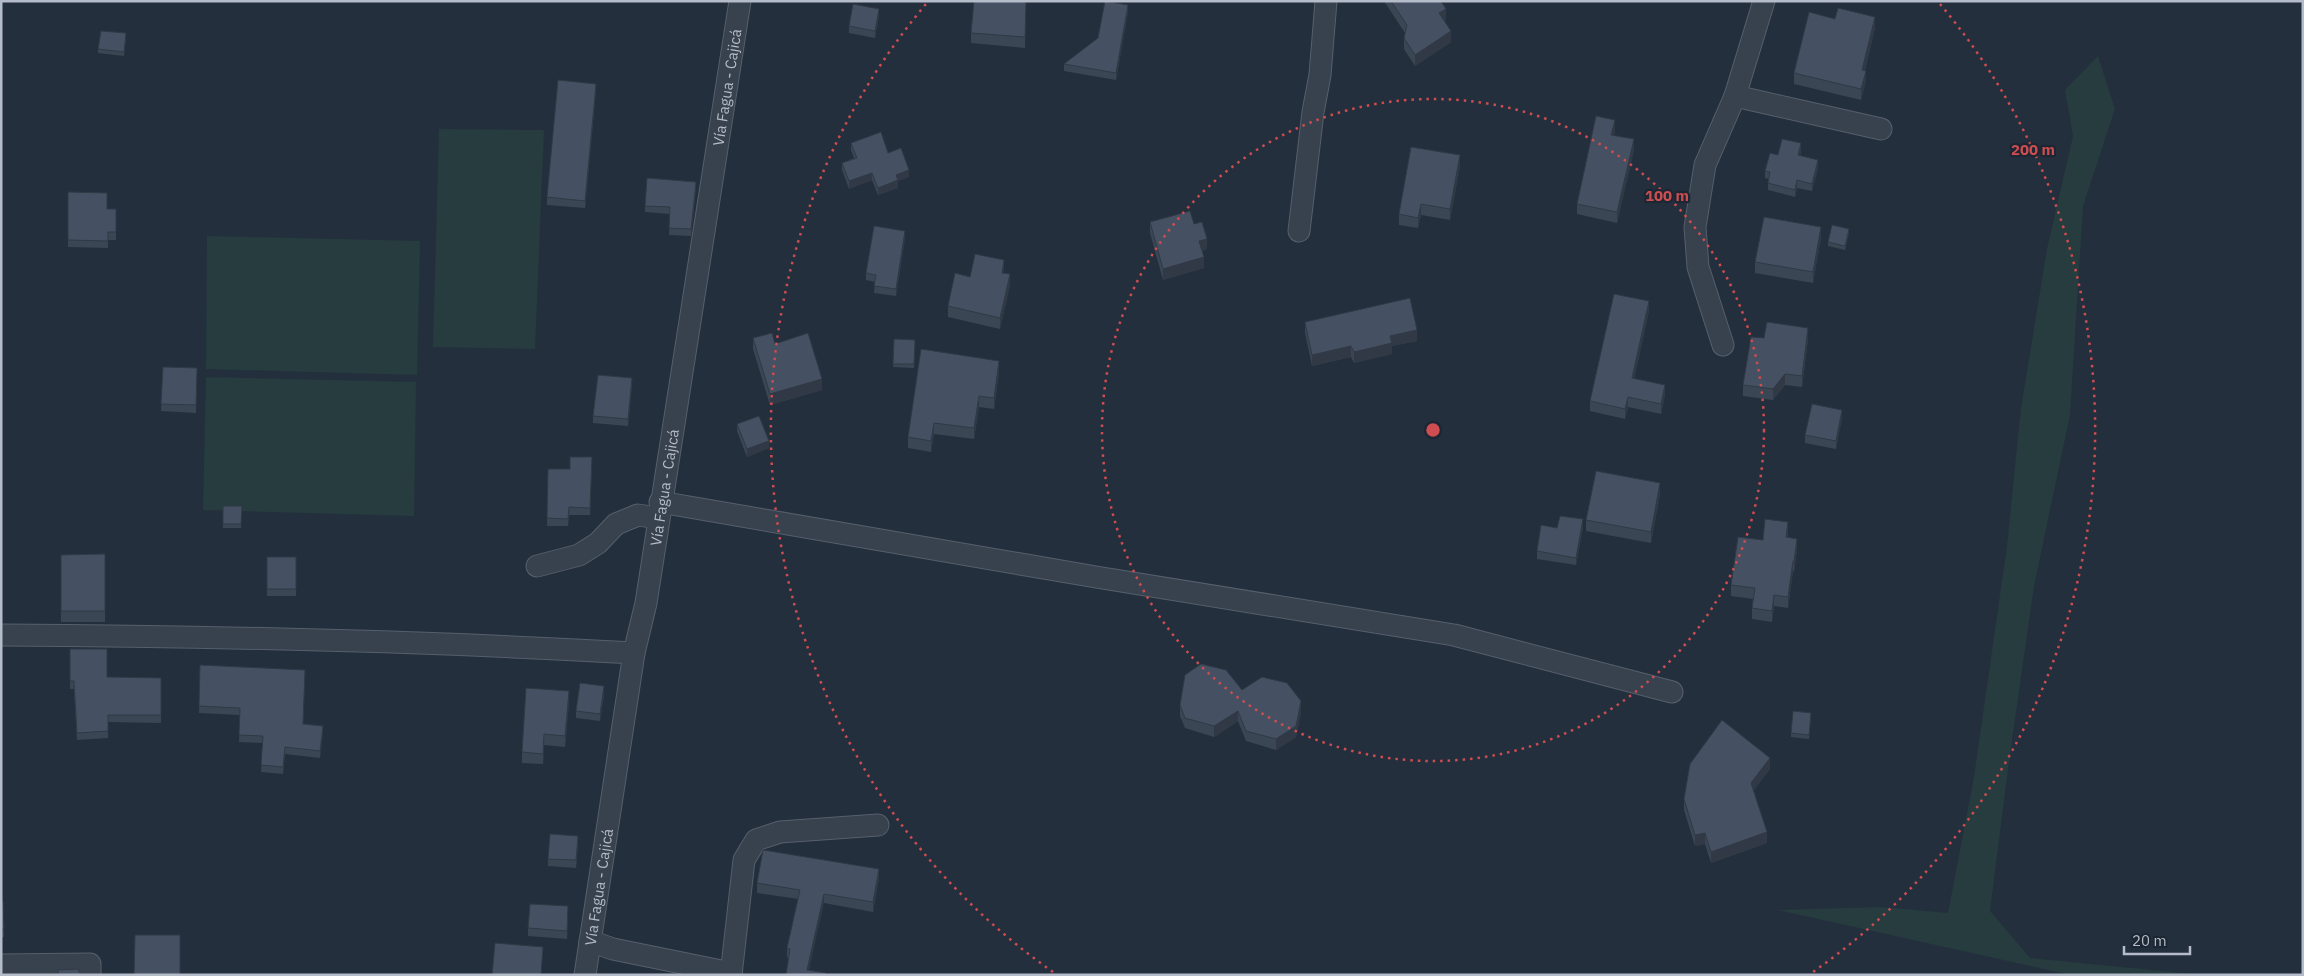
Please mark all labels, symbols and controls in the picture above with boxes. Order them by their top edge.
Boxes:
street label: Vía Fagua - Cajicá [708,27,745,147]
text: 200 m [2011,140,2055,159]
text: 100 m [1645,186,1689,205]
centre of rings [1424,421,1442,439]
street label: Vía Fagua - Cajicá [646,428,683,547]
street label: Vía Fagua - Cajicá [580,827,617,947]
scale bar [2124,924,2190,956]
text: 20 m [2132,931,2167,950]

